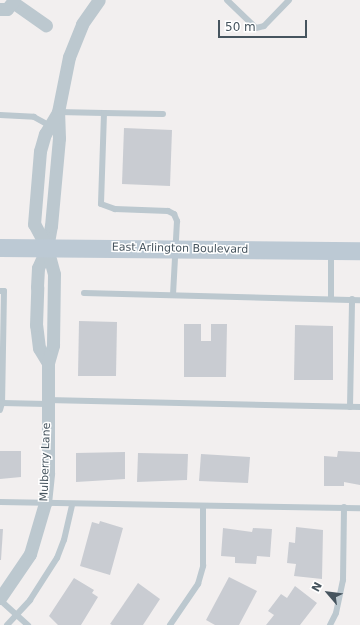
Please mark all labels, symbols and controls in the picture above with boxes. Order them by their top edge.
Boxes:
scale bar [220,12,309,38]
text: 50 m [225,20,256,34]
street label: East Arlington Boulevard [112,241,248,257]
street label: Mulberry Lane [38,422,54,502]
north arrow [308,573,348,613]
text: N [309,580,325,594]

